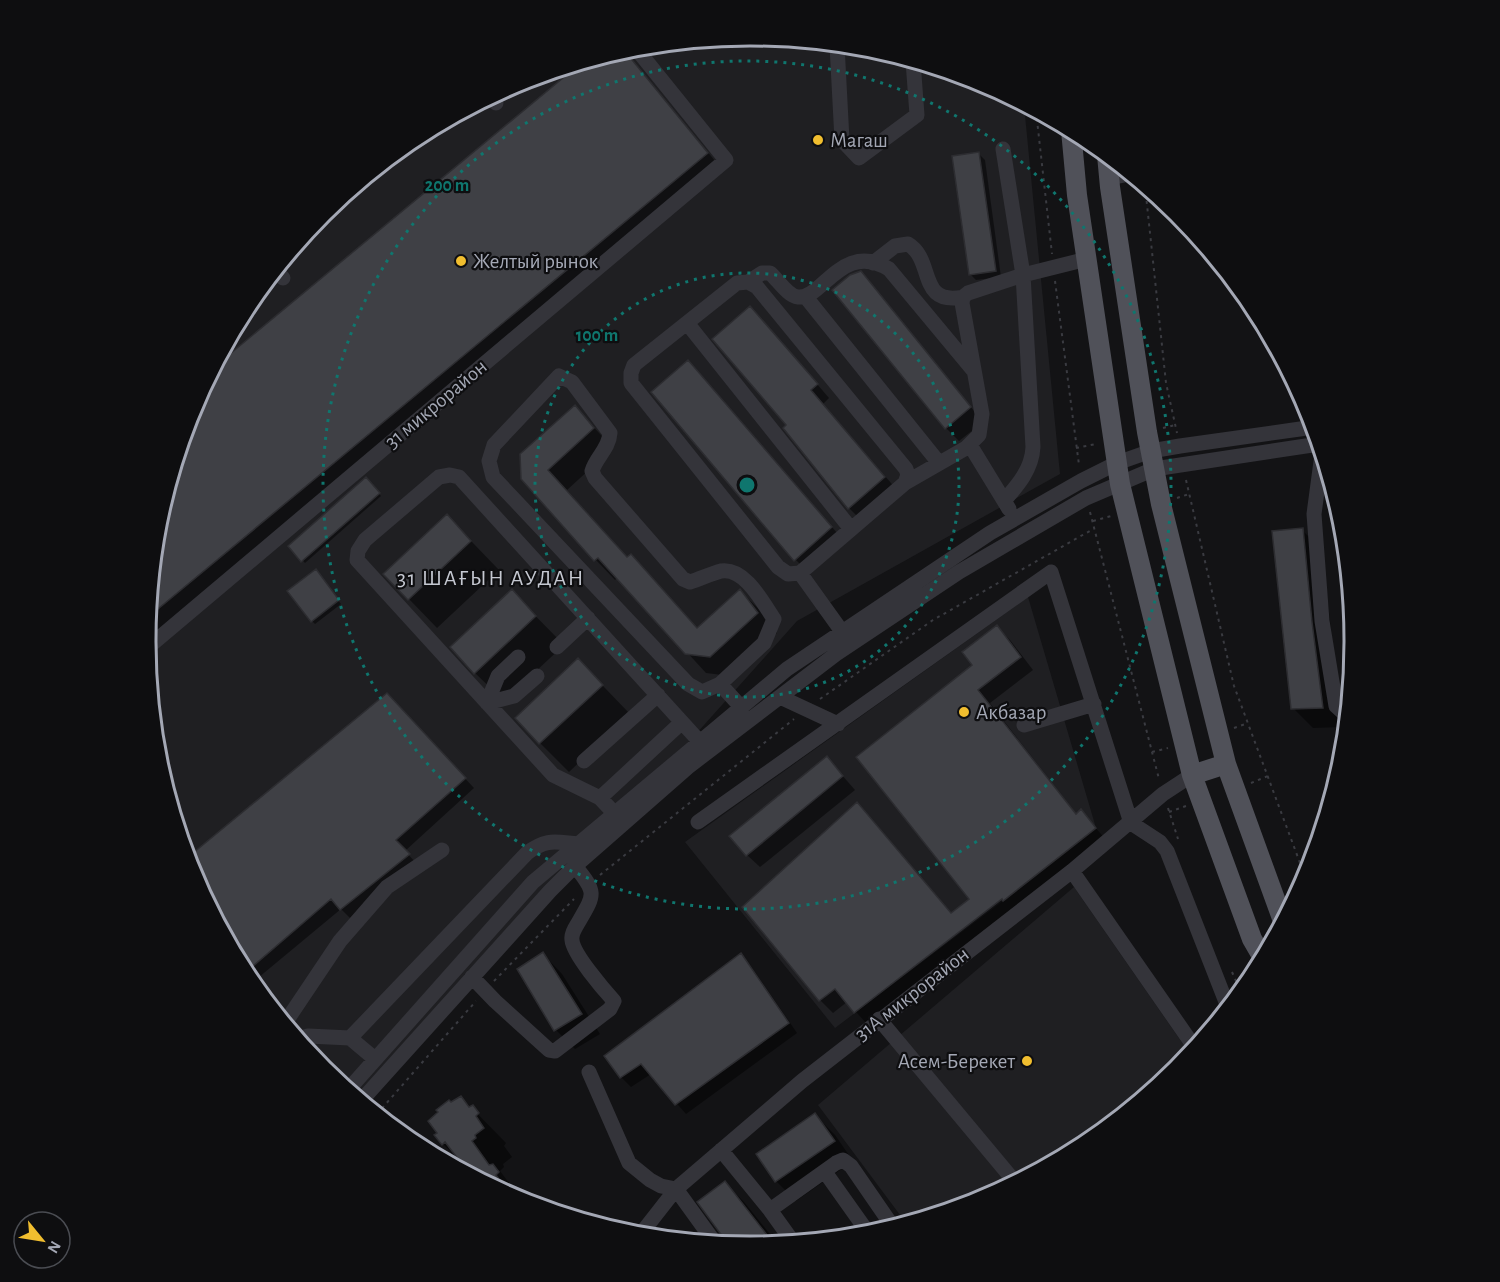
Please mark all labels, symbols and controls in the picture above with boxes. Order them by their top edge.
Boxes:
place label: Магаш [830,130,888,151]
marker: Магаш [811,133,825,147]
text: 200 m [425,177,469,195]
place label: Желтый рынок [473,251,599,272]
marker: Желтый рынок [454,254,468,268]
text: 100 m [576,327,618,345]
street label: 31 микрорайон [381,356,491,452]
centre of rings [737,475,757,495]
district label: 31 ШАҒЫН АУДАН [397,567,585,589]
place label: Акбазар [976,702,1047,723]
marker: Акбазар [957,705,971,719]
street label: 31А микрорайон [851,943,973,1045]
place label: Асем-Берекет [898,1051,1015,1072]
marker: Асем-Берекет [1020,1054,1034,1068]
north arrow [12,1210,72,1270]
text: N [44,1238,64,1256]

